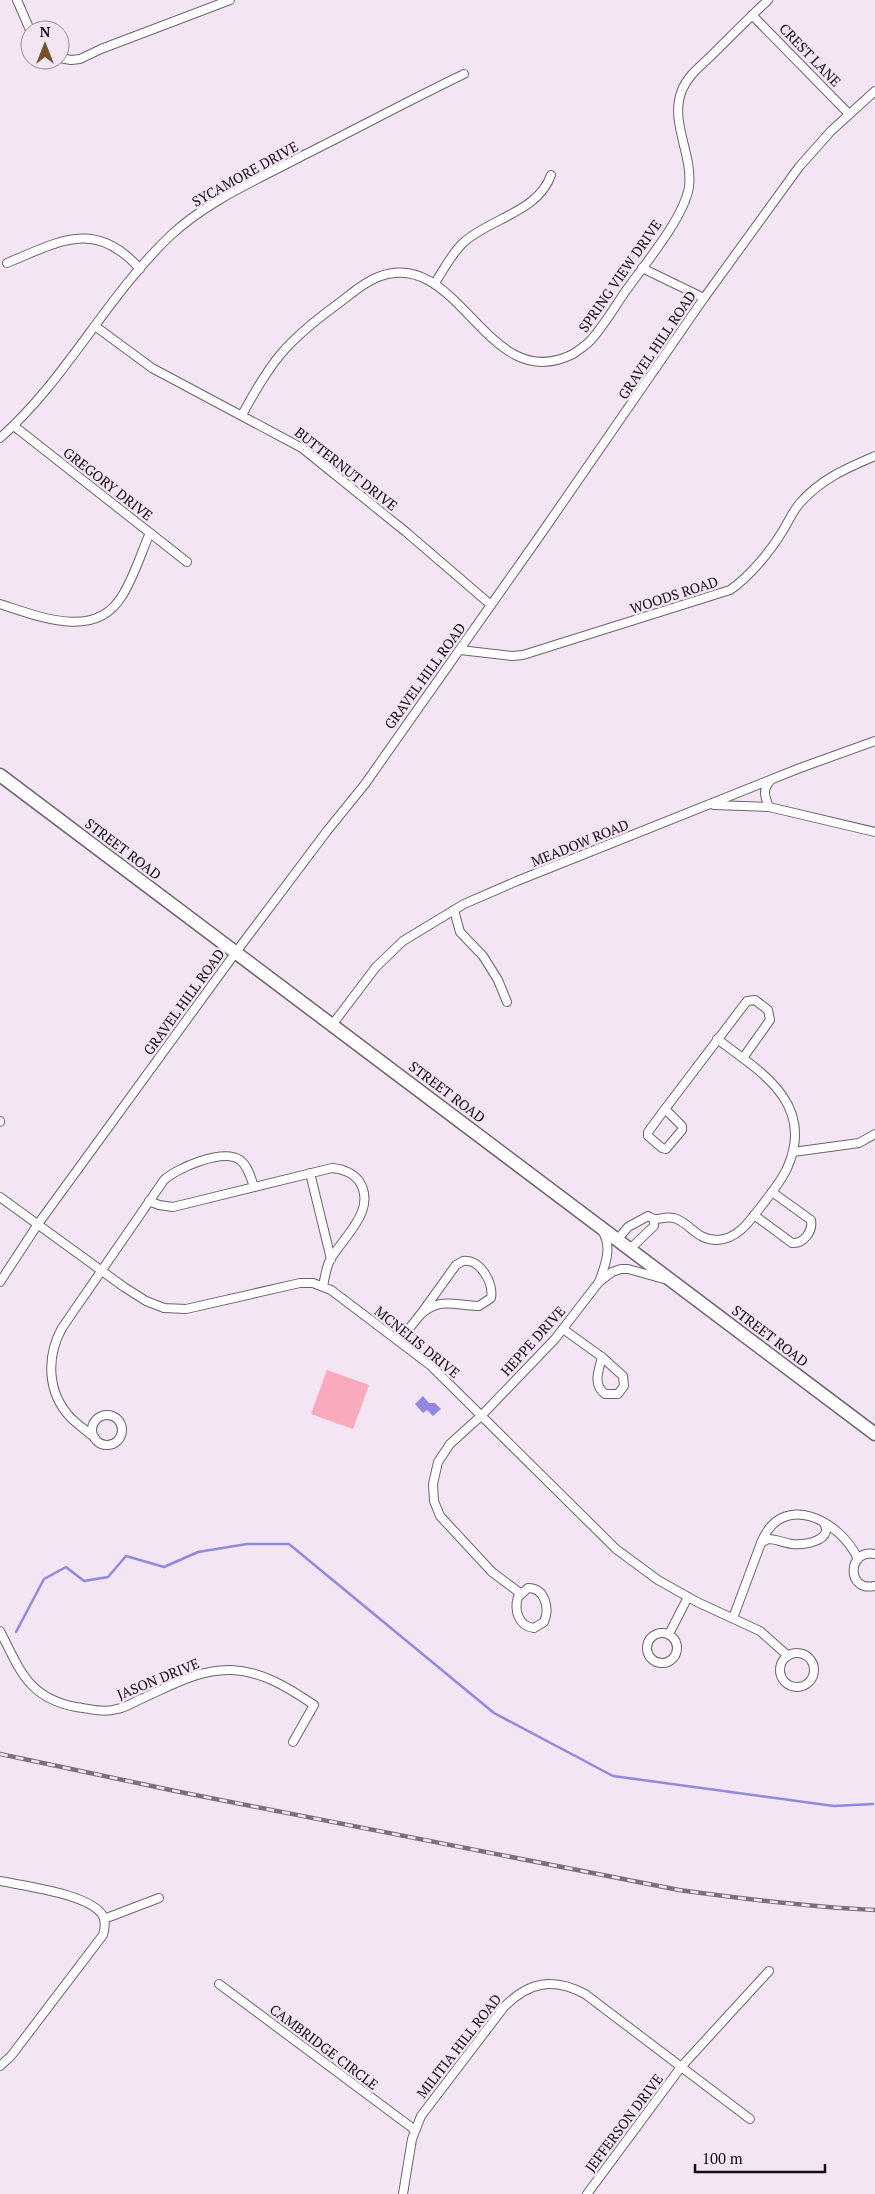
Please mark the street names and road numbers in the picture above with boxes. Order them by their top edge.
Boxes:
street label: CREST LANE [775,19,845,90]
street label: SYCAMORE DRIVE [188,136,301,211]
street label: SPRING VIEW DRIVE [574,216,666,336]
street label: GRAVEL HILL ROAD [613,287,700,403]
street label: BUTTERNUT DRIVE [291,422,402,515]
street label: GREGORY DRIVE [60,443,157,525]
street label: WOODS ROAD [627,571,720,618]
street label: GRAVEL HILL ROAD [380,619,470,733]
street label: STREET ROAD [81,814,165,884]
street label: MEADOW ROAD [528,814,632,871]
street label: GRAVEL HILL ROAD [139,945,229,1059]
street label: STREET ROAD [405,1057,489,1127]
street label: MCNELIS DRIVE [371,1301,464,1382]
street label: STREET ROAD [728,1301,812,1371]
street label: HEPPE DRIVE [496,1302,569,1380]
street label: JASON DRIVE [114,1653,202,1704]
street label: MILITIA HILL ROAD [412,1990,505,2102]
street label: CAMBRIDGE CIRCLE [266,2000,382,2094]
street label: JEFFERSON DRIVE [580,2070,667,2176]

